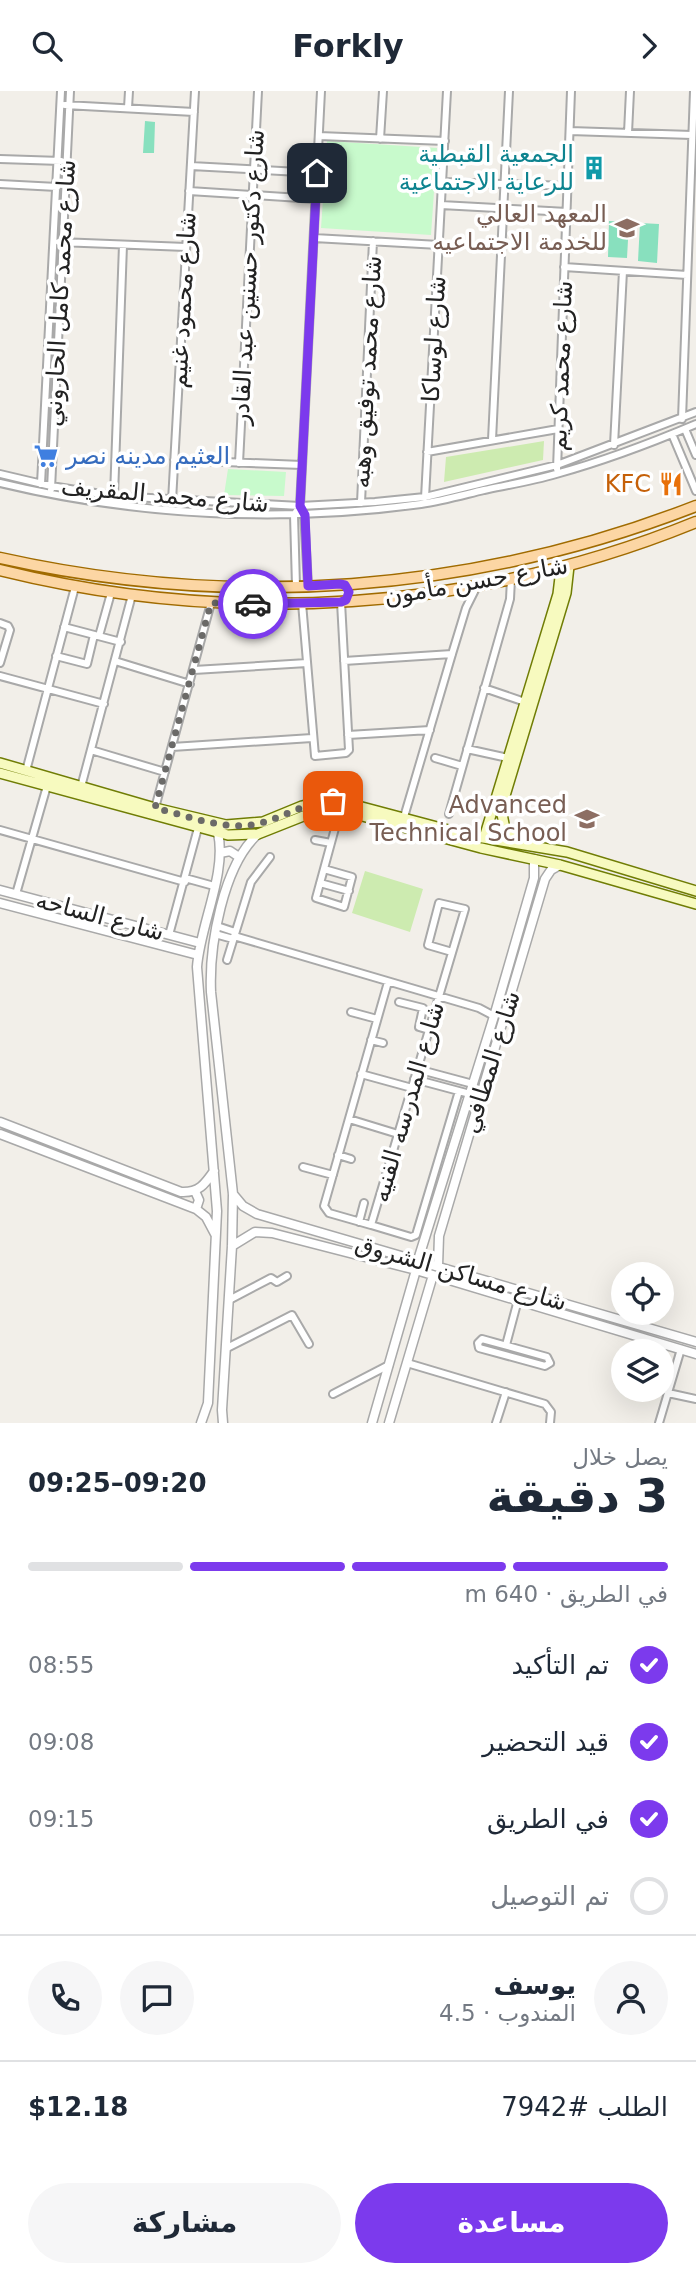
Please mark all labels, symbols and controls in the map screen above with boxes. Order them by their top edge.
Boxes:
icon: search [28,27,66,65]
text: Forkly [292,27,404,65]
icon: forward [630,27,668,65]
street label: شارع دكتور حسنين عبد القادر [226,128,270,427]
place label: الجمعية القبطية للرعاية الاجتماعية [399,140,574,196]
pin [287,143,347,203]
icon: home [298,154,336,192]
building icon: الجمعية القبطية للرعاية الاجتماعية [580,154,608,182]
street label: شارع محمد كامل الحاروني [39,159,81,427]
place label: المعهد العالي للخدمة الاجتماعيه [432,200,607,256]
street label: شارع محمود غنيم [164,211,202,389]
school or university icon: المعهد العالي للخدمة الاجتماعيه [613,214,641,242]
street label: شارع محمد توفيق وهبه [347,255,387,489]
street label: شارع لوساكا [417,275,451,403]
street label: شارع محمد كريم [544,280,578,452]
supermarket icon: العثيم مدينه نصر [32,442,60,470]
place label: العثيم مدينه نصر [65,442,230,470]
place label: KFC [605,470,651,498]
restaurant icon: KFC [657,470,685,498]
street label: شارع محمد المقريف [60,472,270,518]
street label: شارع حسن مأمون [381,548,570,611]
courier [218,569,288,639]
icon: car [234,585,272,623]
pin [303,771,363,831]
icon: bag [314,782,352,820]
place label: Advanced Technical School [368,791,567,847]
school or university icon: Advanced Technical School [573,805,601,833]
street label: شارع الساحه [33,885,167,947]
street label: شارع المطافي [456,987,526,1137]
street label: شارع المدرسه الفنيه [366,999,450,1205]
street label: شارع مساكن الشروق [352,1229,570,1317]
map controls [611,1262,674,1402]
button: locate [611,1262,674,1325]
button: layers [611,1339,674,1402]
text: يصل خلال [572,1444,668,1470]
text: 09:20–09:25 [28,1468,207,1498]
text: 3 دقيقة [486,1469,668,1523]
text: في الطريق · 640 m [464,1581,668,1607]
icon: check [630,1646,668,1684]
text: تم التأكيد [511,1650,609,1680]
text: 08:55 [28,1652,94,1678]
icon: check [630,1723,668,1761]
text: قيد التحضير [482,1727,609,1757]
text: 09:08 [28,1729,94,1755]
icon: check [630,1800,668,1838]
text: في الطريق [487,1804,609,1834]
text: 09:15 [28,1806,94,1832]
text: تم التوصيل [490,1881,609,1911]
button: phone [28,1961,102,2035]
button: chat [120,1961,194,2035]
button: person [594,1961,668,2035]
text: يوسف [493,1970,576,2000]
text: المندوب · 4.5 [439,2000,576,2026]
text: $12.18 [28,2092,128,2122]
text: الطلب #7942 [501,2092,668,2122]
button: مشاركة [28,2183,341,2263]
button: مساعدة [355,2183,668,2263]

